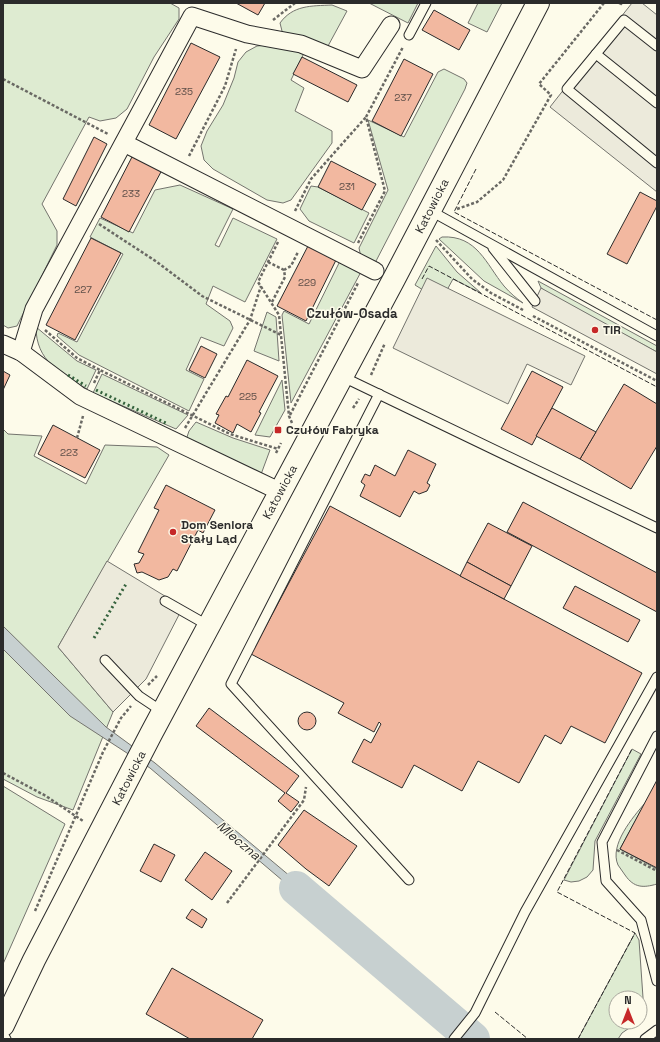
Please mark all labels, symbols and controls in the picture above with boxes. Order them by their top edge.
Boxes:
house number: 235 [175,85,193,98]
house number: 237 [394,91,412,104]
street label: Katowicka [411,176,453,236]
house number: 231 [339,180,355,193]
house number: 233 [122,187,140,200]
house number: 229 [298,276,316,289]
house number: 227 [74,283,92,296]
district label: Czułów-Osada [307,305,398,322]
place label: TIR [603,322,621,338]
marker: TIR [590,325,600,335]
house number: 225 [239,390,257,403]
place label: Czułów Fabryka [286,422,379,438]
marker: Czułów Fabryka [273,425,283,435]
house number: 223 [60,446,78,459]
street label: Katowicka [259,462,301,522]
place label: Dom Seniora Stały Ląd [181,517,253,547]
marker: Dom Seniora Stały Ląd [168,527,178,537]
street label: Katowicka [108,748,150,808]
water label: Mleczna [213,817,264,864]
north arrow [608,990,648,1030]
text: N [624,993,632,1007]

